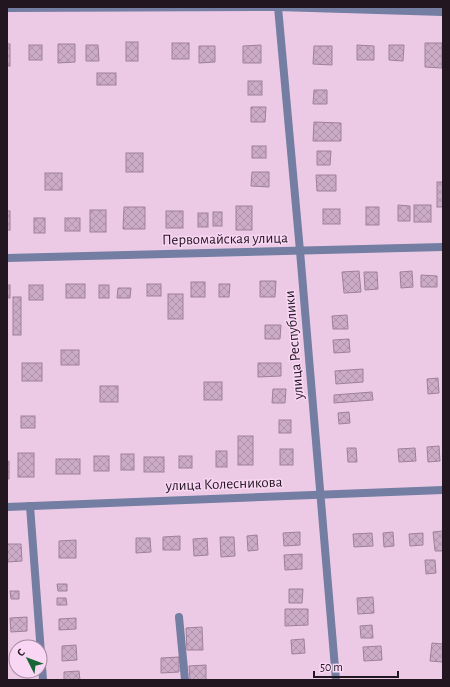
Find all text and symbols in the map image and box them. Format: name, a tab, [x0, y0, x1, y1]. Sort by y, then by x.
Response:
street label: Первомайская улица	[162, 230, 288, 248]
street label: улица Республики	[282, 290, 306, 401]
street label: улица Колесникова	[164, 474, 283, 494]
north arrow	[8, 639, 48, 679]
text: С	[15, 647, 27, 659]
scale bar	[314, 653, 398, 679]
text: 50 m	[320, 661, 343, 673]

